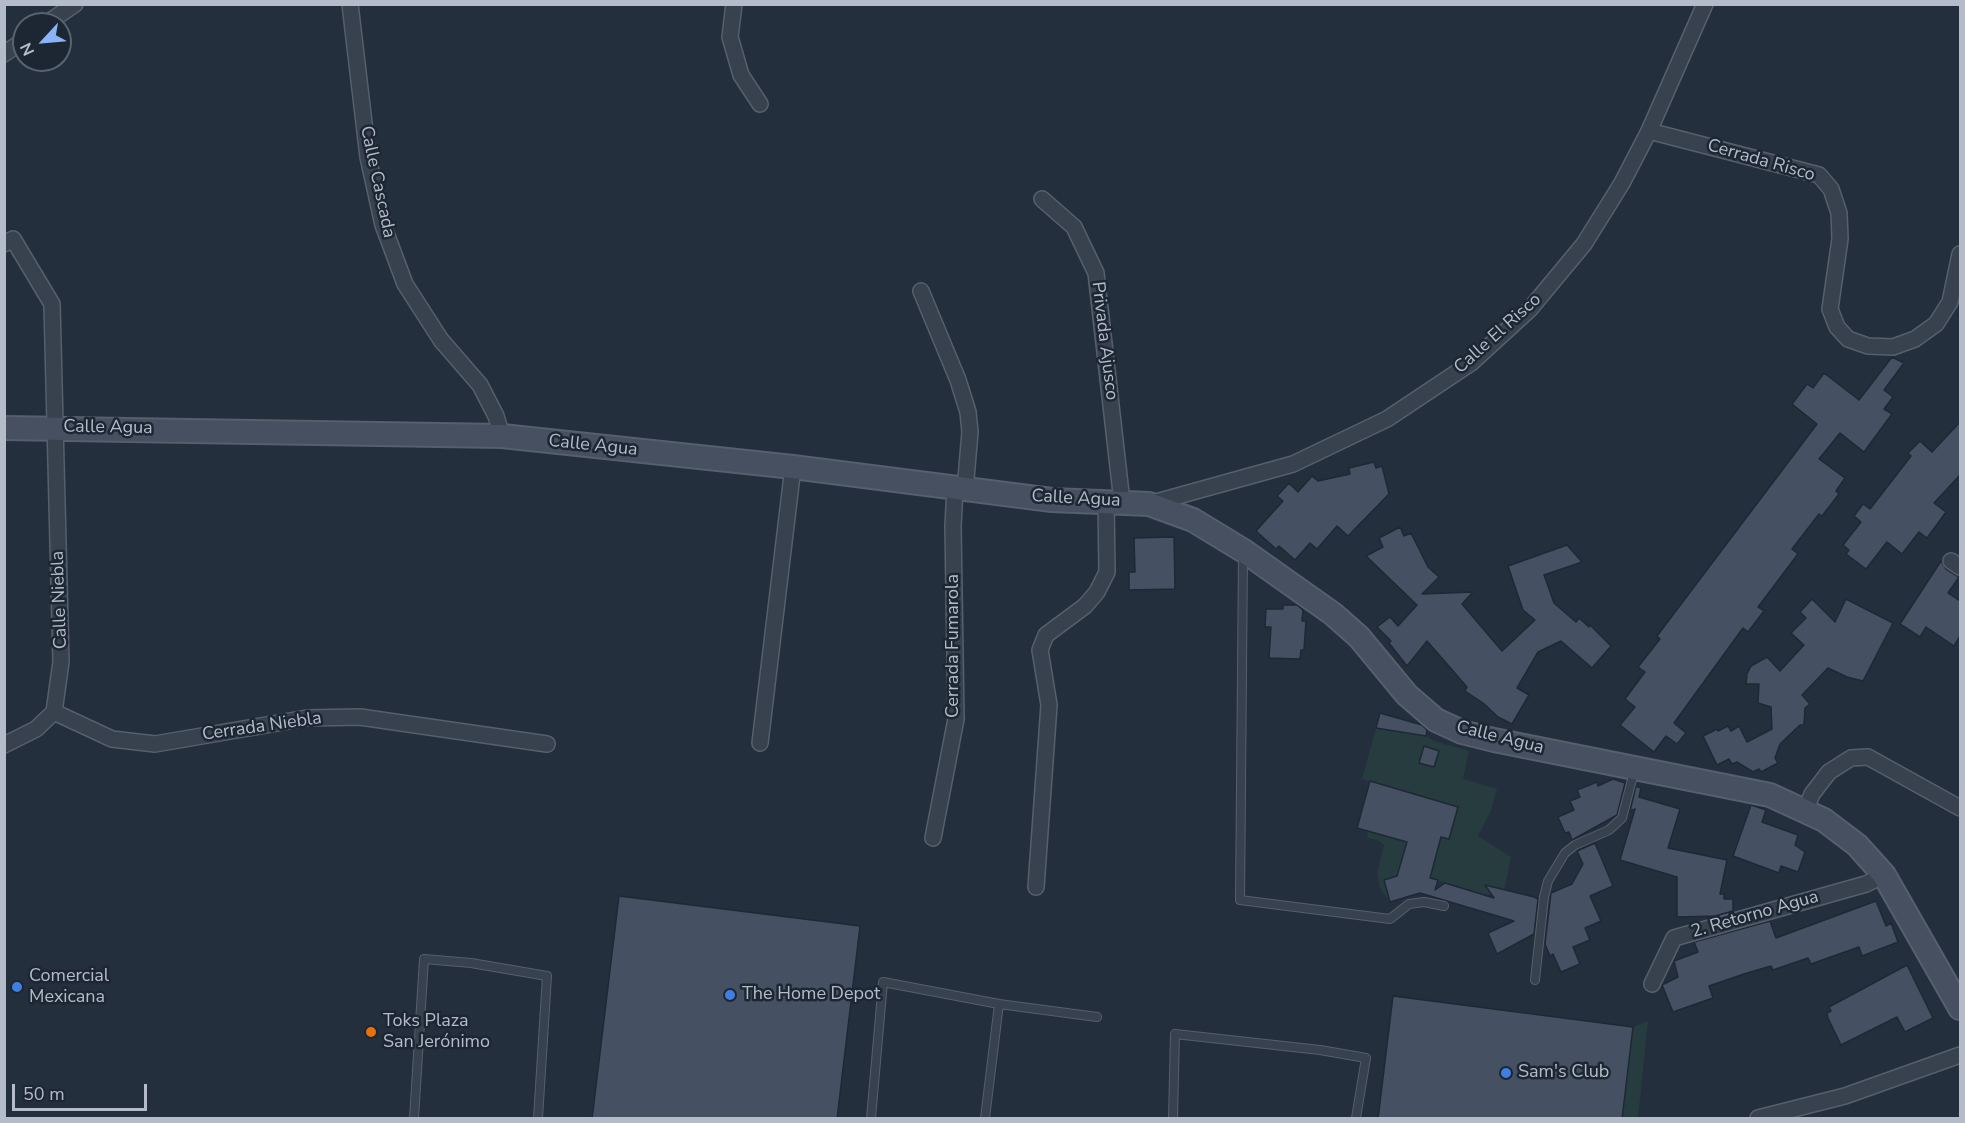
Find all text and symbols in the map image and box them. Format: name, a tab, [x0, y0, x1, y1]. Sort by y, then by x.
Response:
north arrow	[12, 12, 72, 72]
text: N	[15, 39, 40, 59]
street label: Calle Cascada	[355, 124, 399, 240]
street label: Cerrada Risco	[1705, 135, 1817, 187]
street label: Privada Ajusco	[1086, 280, 1122, 402]
street label: Calle El Risco	[1450, 289, 1546, 379]
street label: Calle Agua	[63, 416, 153, 440]
street label: Calle Agua	[547, 431, 639, 461]
street label: Calle Agua	[1031, 486, 1121, 512]
street label: Calle Niebla	[47, 550, 73, 650]
street label: Cerrada Fumarola	[943, 574, 965, 718]
street label: Cerrada Niebla	[201, 708, 323, 746]
street label: Calle Agua	[1454, 717, 1546, 759]
street label: 2. Retorno Agua	[1689, 886, 1821, 944]
place label: Comercial Mexicana	[29, 966, 109, 1008]
marker: Comercial Mexicana	[10, 980, 24, 994]
place label: The Home Depot	[742, 984, 880, 1006]
marker: The Home Depot	[723, 988, 737, 1002]
place label: Toks Plaza San Jerónimo	[383, 1011, 490, 1054]
marker: Toks Plaza San Jerónimo	[364, 1025, 378, 1039]
place label: Sam's Club	[1518, 1062, 1609, 1084]
marker: Sam's Club	[1499, 1066, 1513, 1080]
scale bar	[15, 1072, 150, 1110]
text: 50 m	[23, 1082, 65, 1106]

